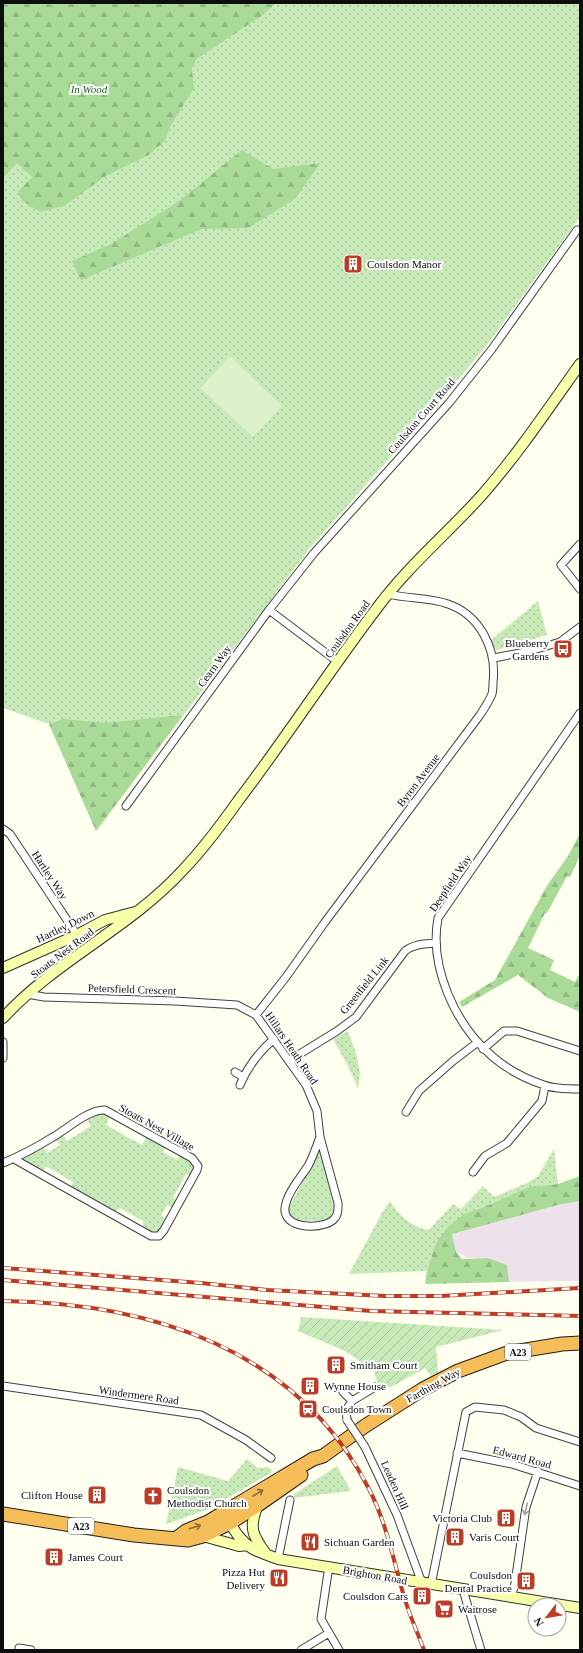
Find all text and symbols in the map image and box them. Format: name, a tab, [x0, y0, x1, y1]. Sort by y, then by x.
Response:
park label: In Wood	[70, 83, 108, 95]
building icon: Coulsdon Manor	[342, 253, 364, 275]
place label: Coulsdon Manor	[367, 258, 442, 270]
street label: Coulsdon Court Road	[385, 375, 457, 456]
street label: Coulsdon Road	[322, 598, 372, 660]
place label: Blueberry Gardens	[505, 637, 549, 662]
bus stop icon: Blueberry Gardens	[552, 638, 574, 660]
street label: Cearn Way	[195, 642, 233, 689]
street label: Byron Avenue	[394, 751, 442, 809]
street label: Hartley Way	[30, 848, 70, 902]
street label: Deepfield Way	[427, 852, 474, 914]
street label: Hartley Down	[34, 907, 96, 945]
street label: Stoats Nest Road	[28, 925, 96, 981]
street label: Greenfield Link	[337, 953, 391, 1016]
street label: Petersfield Crescent	[88, 981, 176, 997]
street label: Hillars Heath Road	[263, 1009, 321, 1087]
street label: Stoats Nest Village	[117, 1101, 197, 1153]
road number: A23	[505, 1344, 531, 1360]
building icon: Smitham Court	[325, 1354, 347, 1376]
place label: Smitham Court	[350, 1359, 418, 1371]
street label: Farthing Way	[404, 1365, 462, 1405]
building icon: Wynne House	[299, 1375, 321, 1397]
place label: Wynne House	[324, 1380, 386, 1392]
street label: Windermere Road	[98, 1383, 180, 1407]
station icon: Coulsdon Town	[297, 1398, 319, 1420]
place label: Coulsdon Town	[322, 1403, 392, 1415]
street label: Edward Road	[491, 1443, 553, 1471]
street label: Leaden Hill	[379, 1459, 411, 1511]
building icon: Clifton House	[86, 1484, 108, 1506]
place label: Coulsdon Methodist Church	[167, 1484, 247, 1509]
church icon: Coulsdon Methodist Church	[142, 1485, 164, 1507]
one-way arrow	[252, 1488, 264, 1496]
place label: Clifton House	[21, 1489, 83, 1501]
one-way arrow	[522, 1502, 530, 1515]
building icon: Victoria Club	[495, 1507, 517, 1529]
place label: Victoria Club	[432, 1512, 492, 1524]
road number: A23	[68, 1518, 94, 1534]
one-way arrow	[188, 1523, 200, 1531]
building icon: Varis Court	[444, 1526, 466, 1548]
restaurant icon: Sichuan Garden	[299, 1531, 321, 1553]
place label: Varis Court	[469, 1531, 519, 1543]
place label: Sichuan Garden	[324, 1536, 395, 1548]
building icon: James Court	[43, 1546, 65, 1568]
place label: James Court	[68, 1551, 123, 1563]
street label: Brighton Road	[342, 1563, 409, 1587]
place label: Pizza Hut Delivery	[222, 1566, 265, 1591]
restaurant icon: Pizza Hut Delivery	[268, 1567, 290, 1589]
place label: Coulsdon Dental Practice	[445, 1569, 512, 1594]
building icon: Coulsdon Dental Practice	[515, 1570, 537, 1592]
building icon: Coulsdon Cars	[411, 1585, 433, 1607]
place label: Coulsdon Cars	[343, 1590, 408, 1602]
north arrow	[527, 1597, 567, 1637]
supermarket icon: Waitrose	[433, 1598, 455, 1620]
place label: Waitrose	[458, 1603, 497, 1615]
text: N	[531, 1616, 546, 1629]

